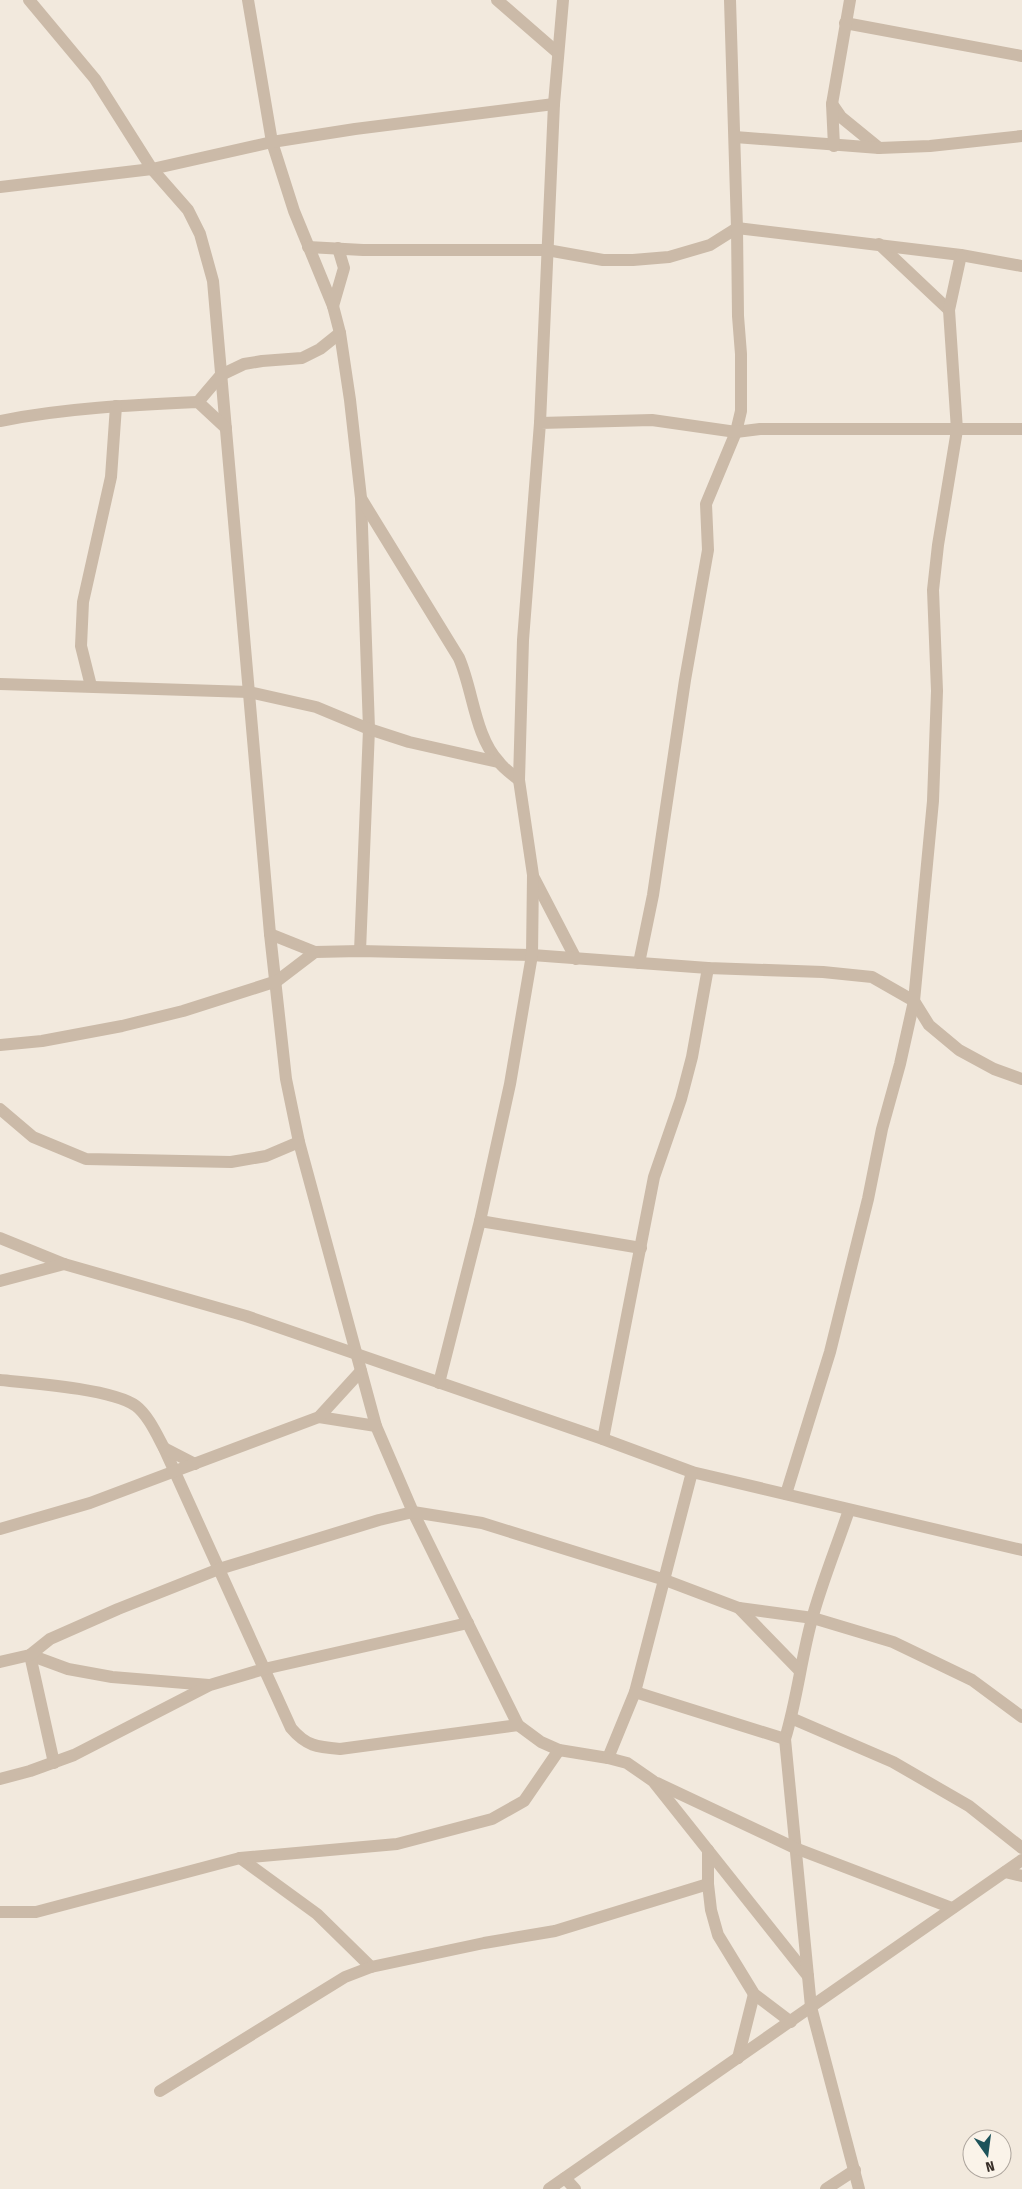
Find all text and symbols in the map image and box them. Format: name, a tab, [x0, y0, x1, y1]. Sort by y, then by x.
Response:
north arrow	[962, 2129, 1012, 2179]
text: N	[984, 2157, 996, 2175]

